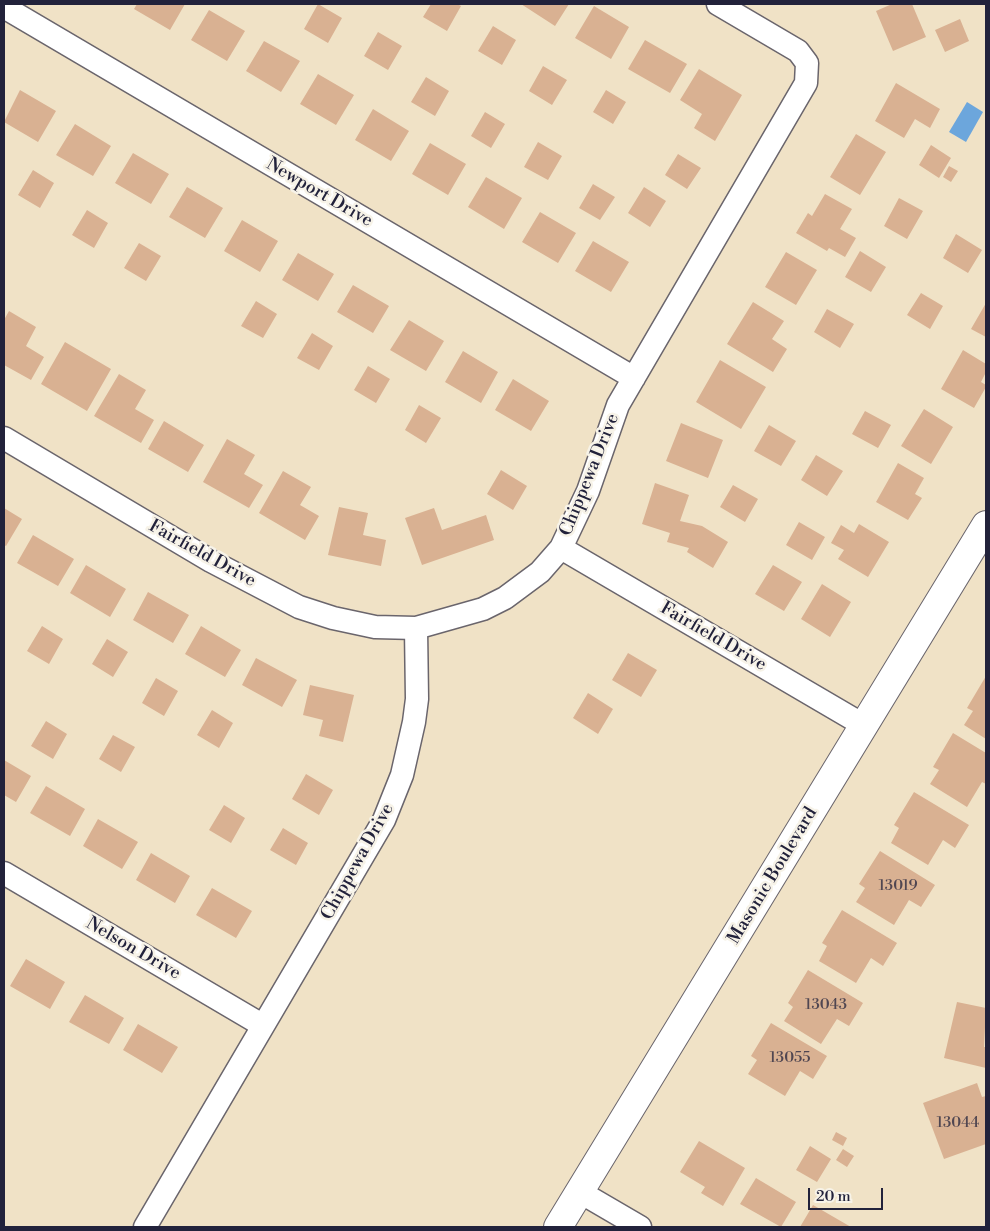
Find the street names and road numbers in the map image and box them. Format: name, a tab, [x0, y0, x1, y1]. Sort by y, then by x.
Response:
street label: Newport Drive	[262, 154, 376, 232]
street label: Chippewa Drive	[556, 411, 624, 539]
street label: Fairfield Drive	[145, 516, 259, 592]
street label: Fairfield Drive	[656, 598, 770, 676]
street label: Chippewa Drive	[317, 800, 399, 924]
street label: Masonic Boulevard	[724, 804, 822, 948]
street label: Nelson Drive	[82, 913, 184, 985]

